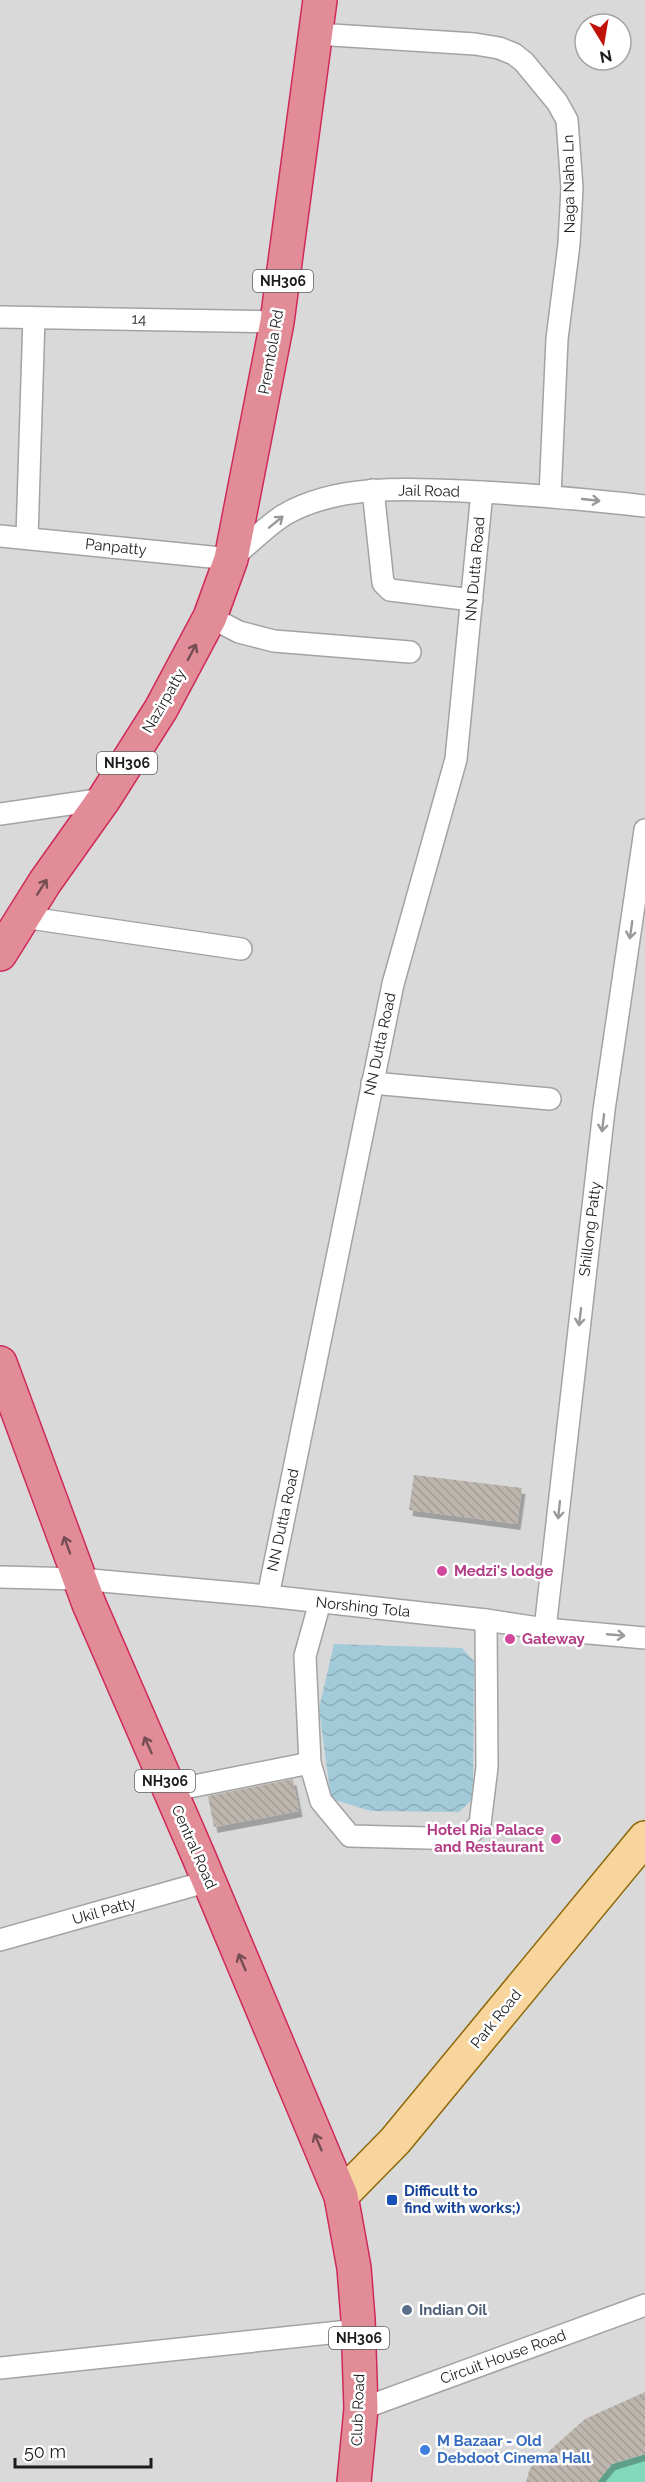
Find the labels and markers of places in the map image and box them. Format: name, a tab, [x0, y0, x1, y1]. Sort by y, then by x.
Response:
place label: Medzi's lodge	[454, 1562, 553, 1580]
marker: Medzi's lodge	[435, 1564, 449, 1578]
place label: Gateway	[522, 1630, 586, 1648]
marker: Gateway	[503, 1632, 517, 1646]
place label: Hotel Ria Palace and Restaurant	[427, 1821, 544, 1856]
marker: Hotel Ria Palace and Restaurant	[549, 1832, 563, 1846]
place label: Difficult to find with works;)	[404, 2182, 521, 2217]
marker: Difficult to find with works;)	[385, 2193, 399, 2207]
place label: Indian Oil	[419, 2301, 487, 2319]
marker: Indian Oil	[400, 2303, 414, 2317]
place label: M Bazaar - Old Debdoot Cinema Hall	[437, 2432, 591, 2467]
marker: M Bazaar - Old Debdoot Cinema Hall	[418, 2443, 432, 2457]

